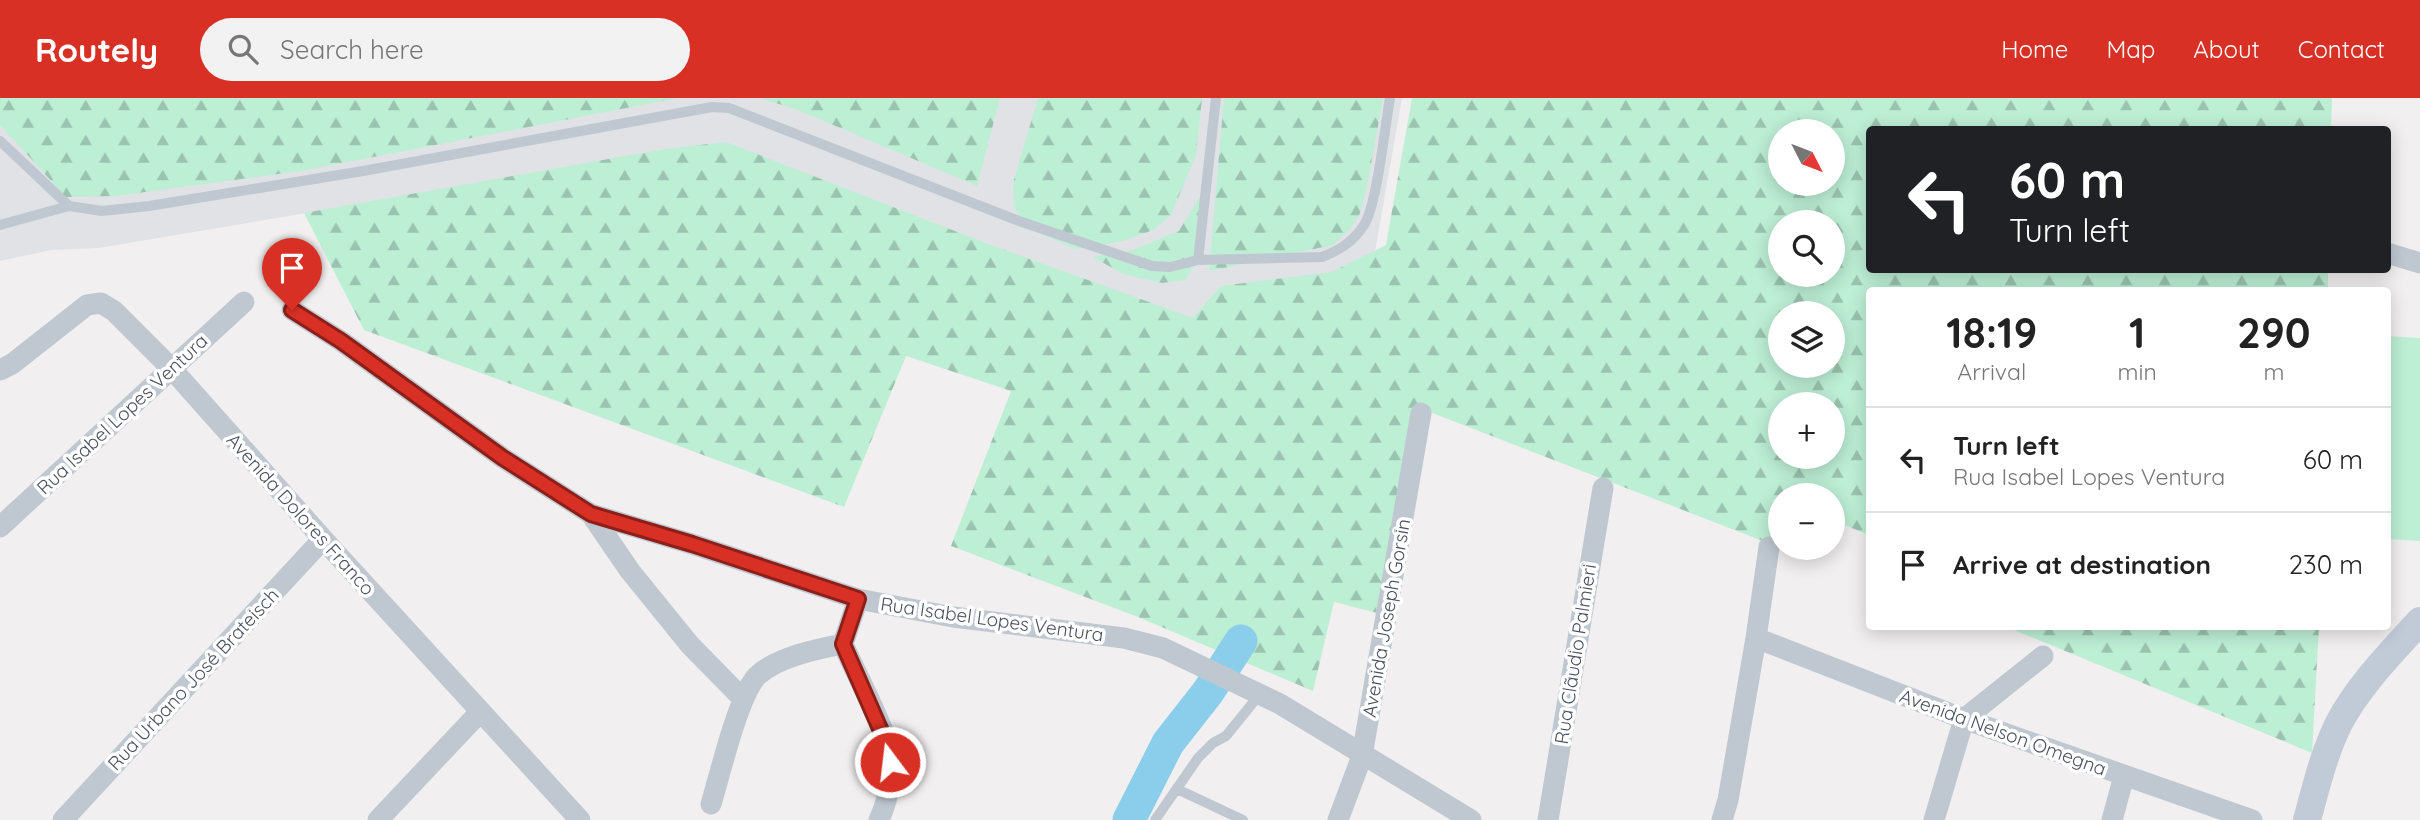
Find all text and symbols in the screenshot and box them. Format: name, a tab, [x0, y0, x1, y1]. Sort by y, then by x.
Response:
search box	[200, 18, 690, 81]
text: Routely	[35, 29, 158, 70]
icon: search	[224, 30, 262, 68]
text: Search here	[280, 33, 424, 66]
text: Home	[2001, 34, 2068, 64]
text: Map	[2106, 34, 2155, 64]
text: About	[2193, 34, 2260, 64]
text: Contact	[2298, 34, 2385, 64]
north arrow	[1768, 119, 1844, 196]
map controls	[1768, 119, 1845, 560]
text: 60 m	[2009, 149, 2125, 210]
icon: left	[1894, 154, 1985, 245]
button: search	[1768, 210, 1845, 287]
text: Turn left	[2009, 210, 2130, 250]
pin	[262, 238, 322, 310]
icon: arrive	[273, 249, 311, 287]
button: layers	[1768, 301, 1845, 378]
text: 18:19	[1946, 306, 2037, 359]
text: 1	[2129, 306, 2145, 359]
text: 290	[2237, 306, 2311, 359]
street label: Rua Isabel Lopes Ventura	[32, 329, 212, 499]
text: Arrival	[1957, 357, 2026, 386]
text: min	[2118, 357, 2157, 386]
text: m	[2263, 357, 2284, 386]
button: +	[1768, 392, 1845, 469]
street label: Avenida Dolores Franco	[222, 428, 380, 600]
text: Turn left	[1953, 429, 2060, 462]
icon: left	[1894, 441, 1932, 479]
text: 60 m	[2303, 443, 2363, 476]
text: Rua Isabel Lopes Ventura	[1953, 462, 2225, 491]
button: −	[1768, 483, 1845, 560]
street label: Avenida Joseph Gorsin	[1357, 517, 1415, 719]
icon: arrive	[1894, 546, 1932, 584]
text: Arrive at destination	[1953, 548, 2211, 581]
text: 230 m	[2289, 548, 2363, 581]
street label: Rua Clãudio Palmieri	[1549, 562, 1601, 746]
street label: Rua Urbano José Brateisch	[102, 583, 284, 775]
street label: Rua Isabel Lopes Ventura	[879, 591, 1105, 647]
street label: Avenida Nelson Omegna	[1896, 683, 2110, 781]
position arrow	[853, 725, 927, 799]

